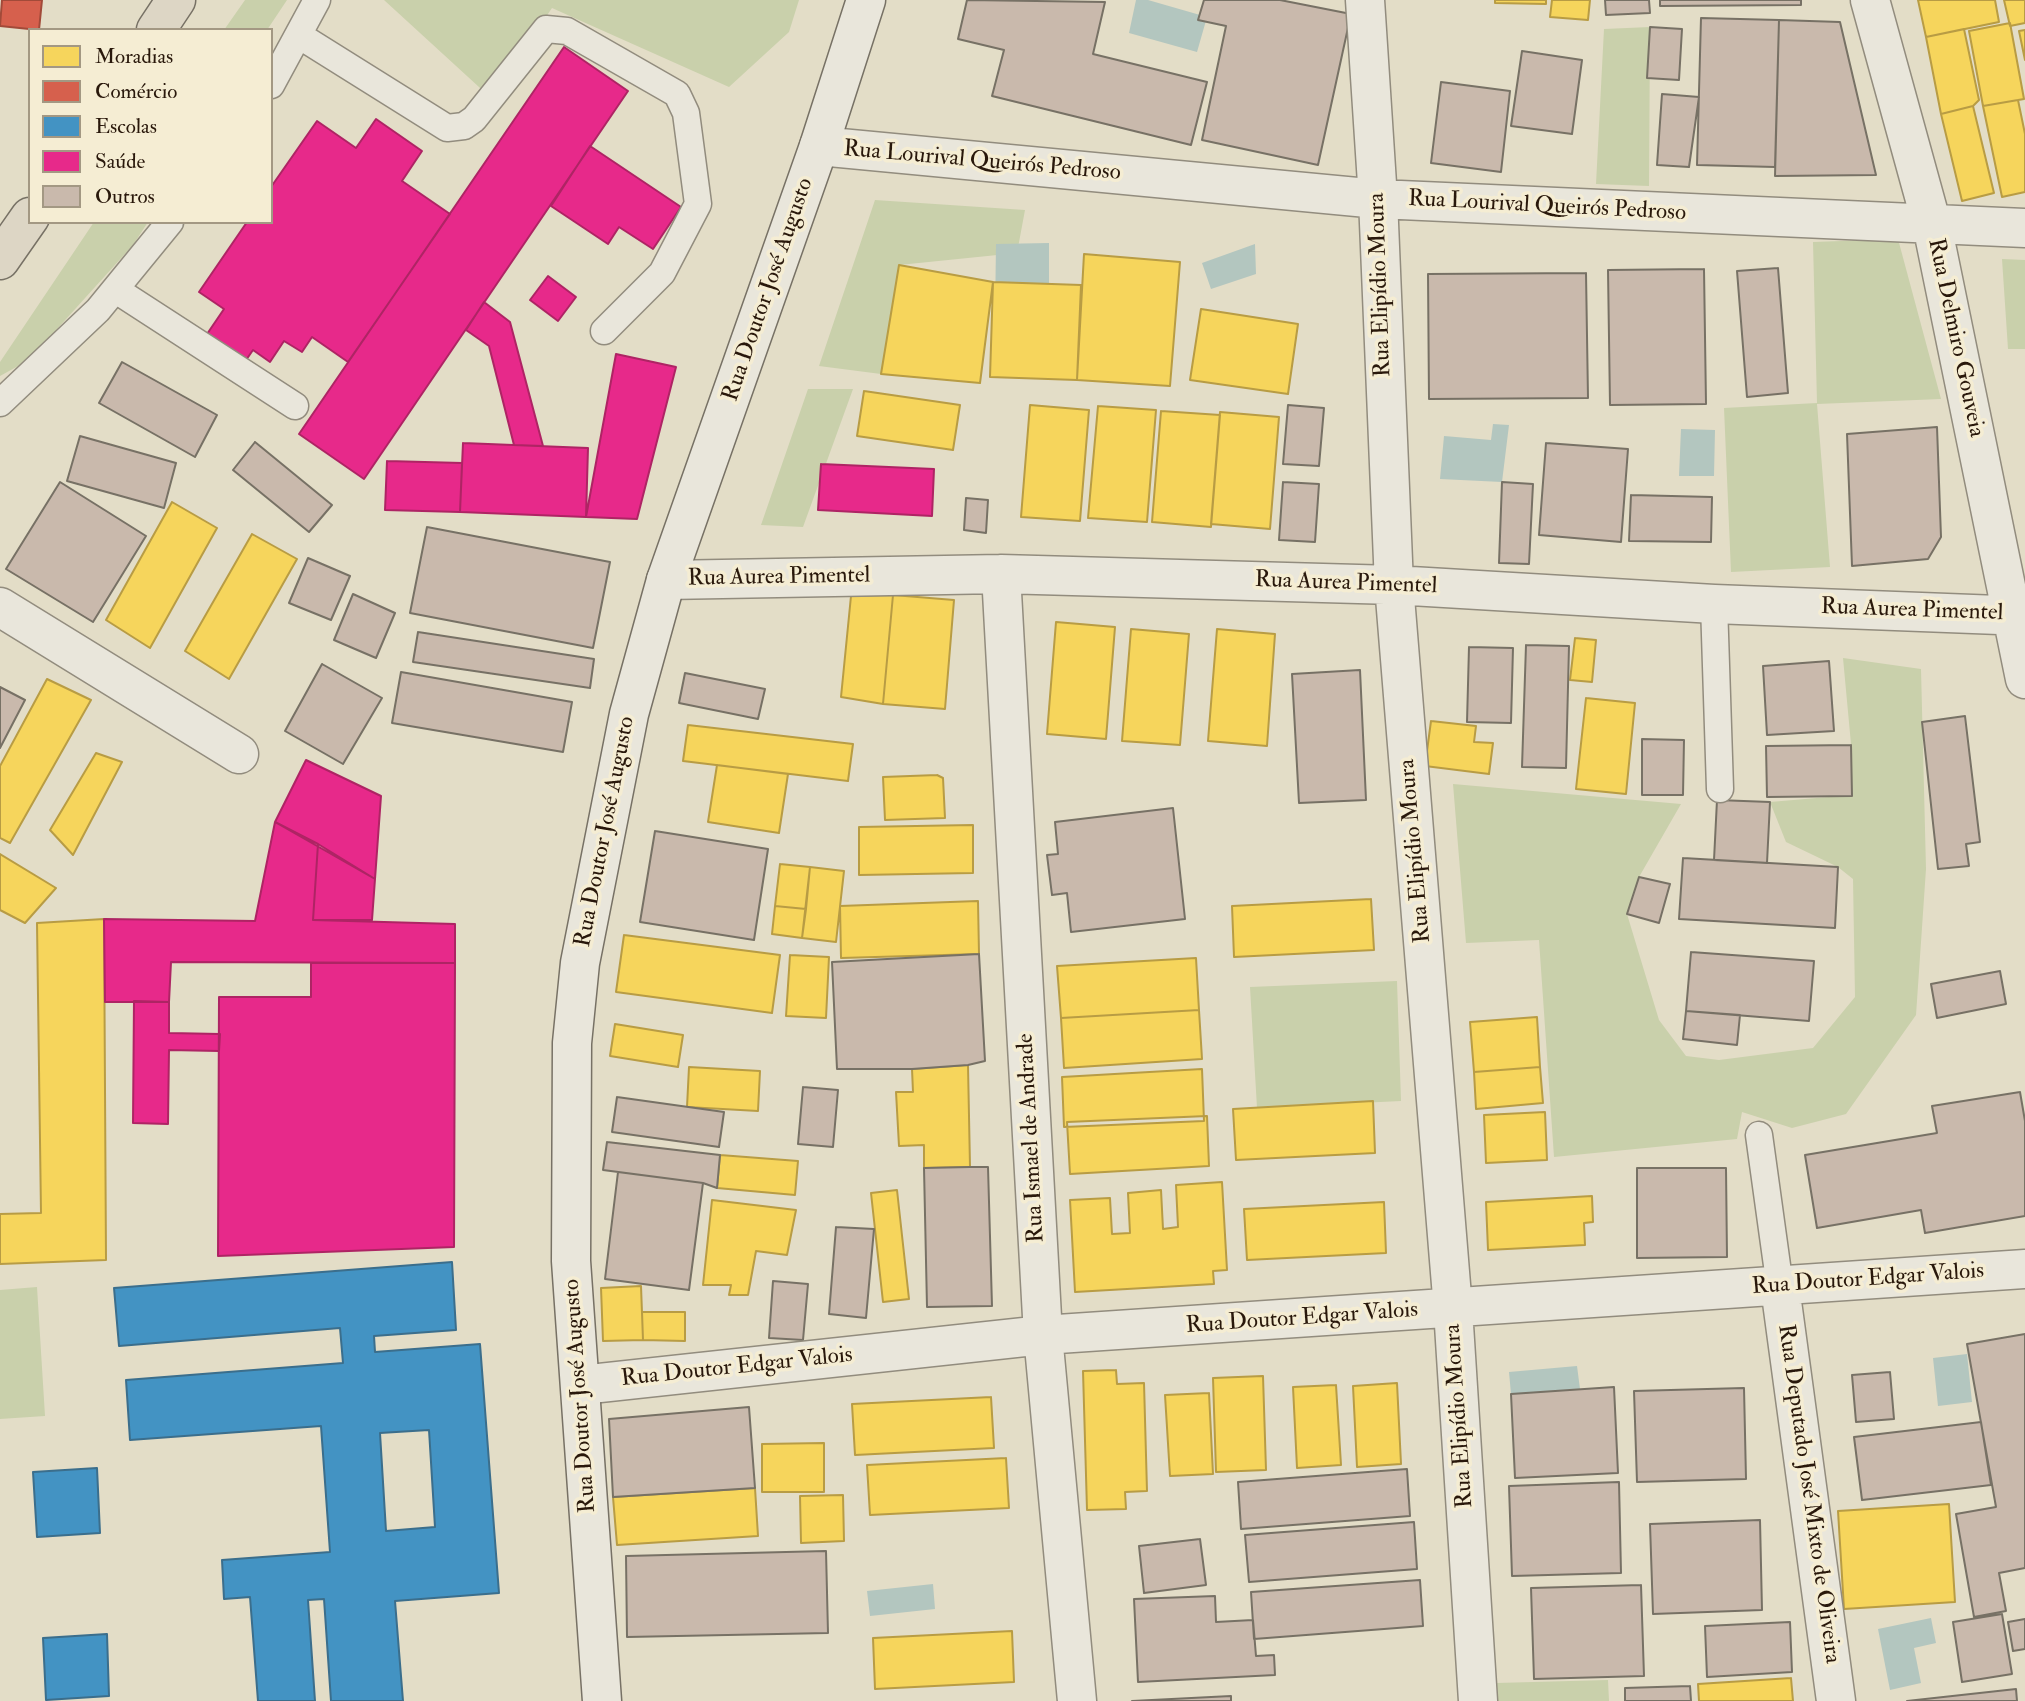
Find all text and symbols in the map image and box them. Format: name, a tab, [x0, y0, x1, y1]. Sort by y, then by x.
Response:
legend	[28, 28, 273, 224]
text: Moradias	[95, 43, 173, 70]
text: Comércio	[95, 78, 177, 105]
text: Escolas	[95, 113, 157, 140]
street label: Rua Lourival Queirós Pedroso	[842, 136, 1122, 188]
text: Saúde	[95, 148, 145, 175]
street label: Rua Doutor José Augusto	[718, 175, 820, 405]
text: Outros	[95, 183, 155, 210]
street label: Rua Lourival Queirós Pedroso	[1407, 186, 1687, 228]
street label: Rua Elipídio Moura	[1364, 192, 1398, 378]
street label: Rua Delmiro Gouveia	[1920, 236, 1990, 440]
street label: Rua Aurea Pimentel	[687, 563, 871, 593]
street label: Rua Aurea Pimentel	[1254, 567, 1438, 601]
street label: Rua Aurea Pimentel	[1820, 594, 2004, 628]
street label: Rua Doutor José Augusto	[570, 714, 642, 950]
street label: Rua Elipídio Moura	[1394, 758, 1438, 944]
street label: Rua Ismael de Andrade	[1013, 1033, 1051, 1243]
street label: Rua Doutor Edgar Valois	[1751, 1258, 1985, 1302]
street label: Rua Doutor José Augusto	[559, 1278, 603, 1514]
street label: Rua Doutor Edgar Valois	[1185, 1297, 1419, 1341]
street label: Rua Elipídio Moura	[1440, 1323, 1480, 1509]
street label: Rua Deputado José Mixto de Oliveira	[1771, 1323, 1845, 1665]
street label: Rua Doutor Edgar Valois	[620, 1342, 854, 1394]

